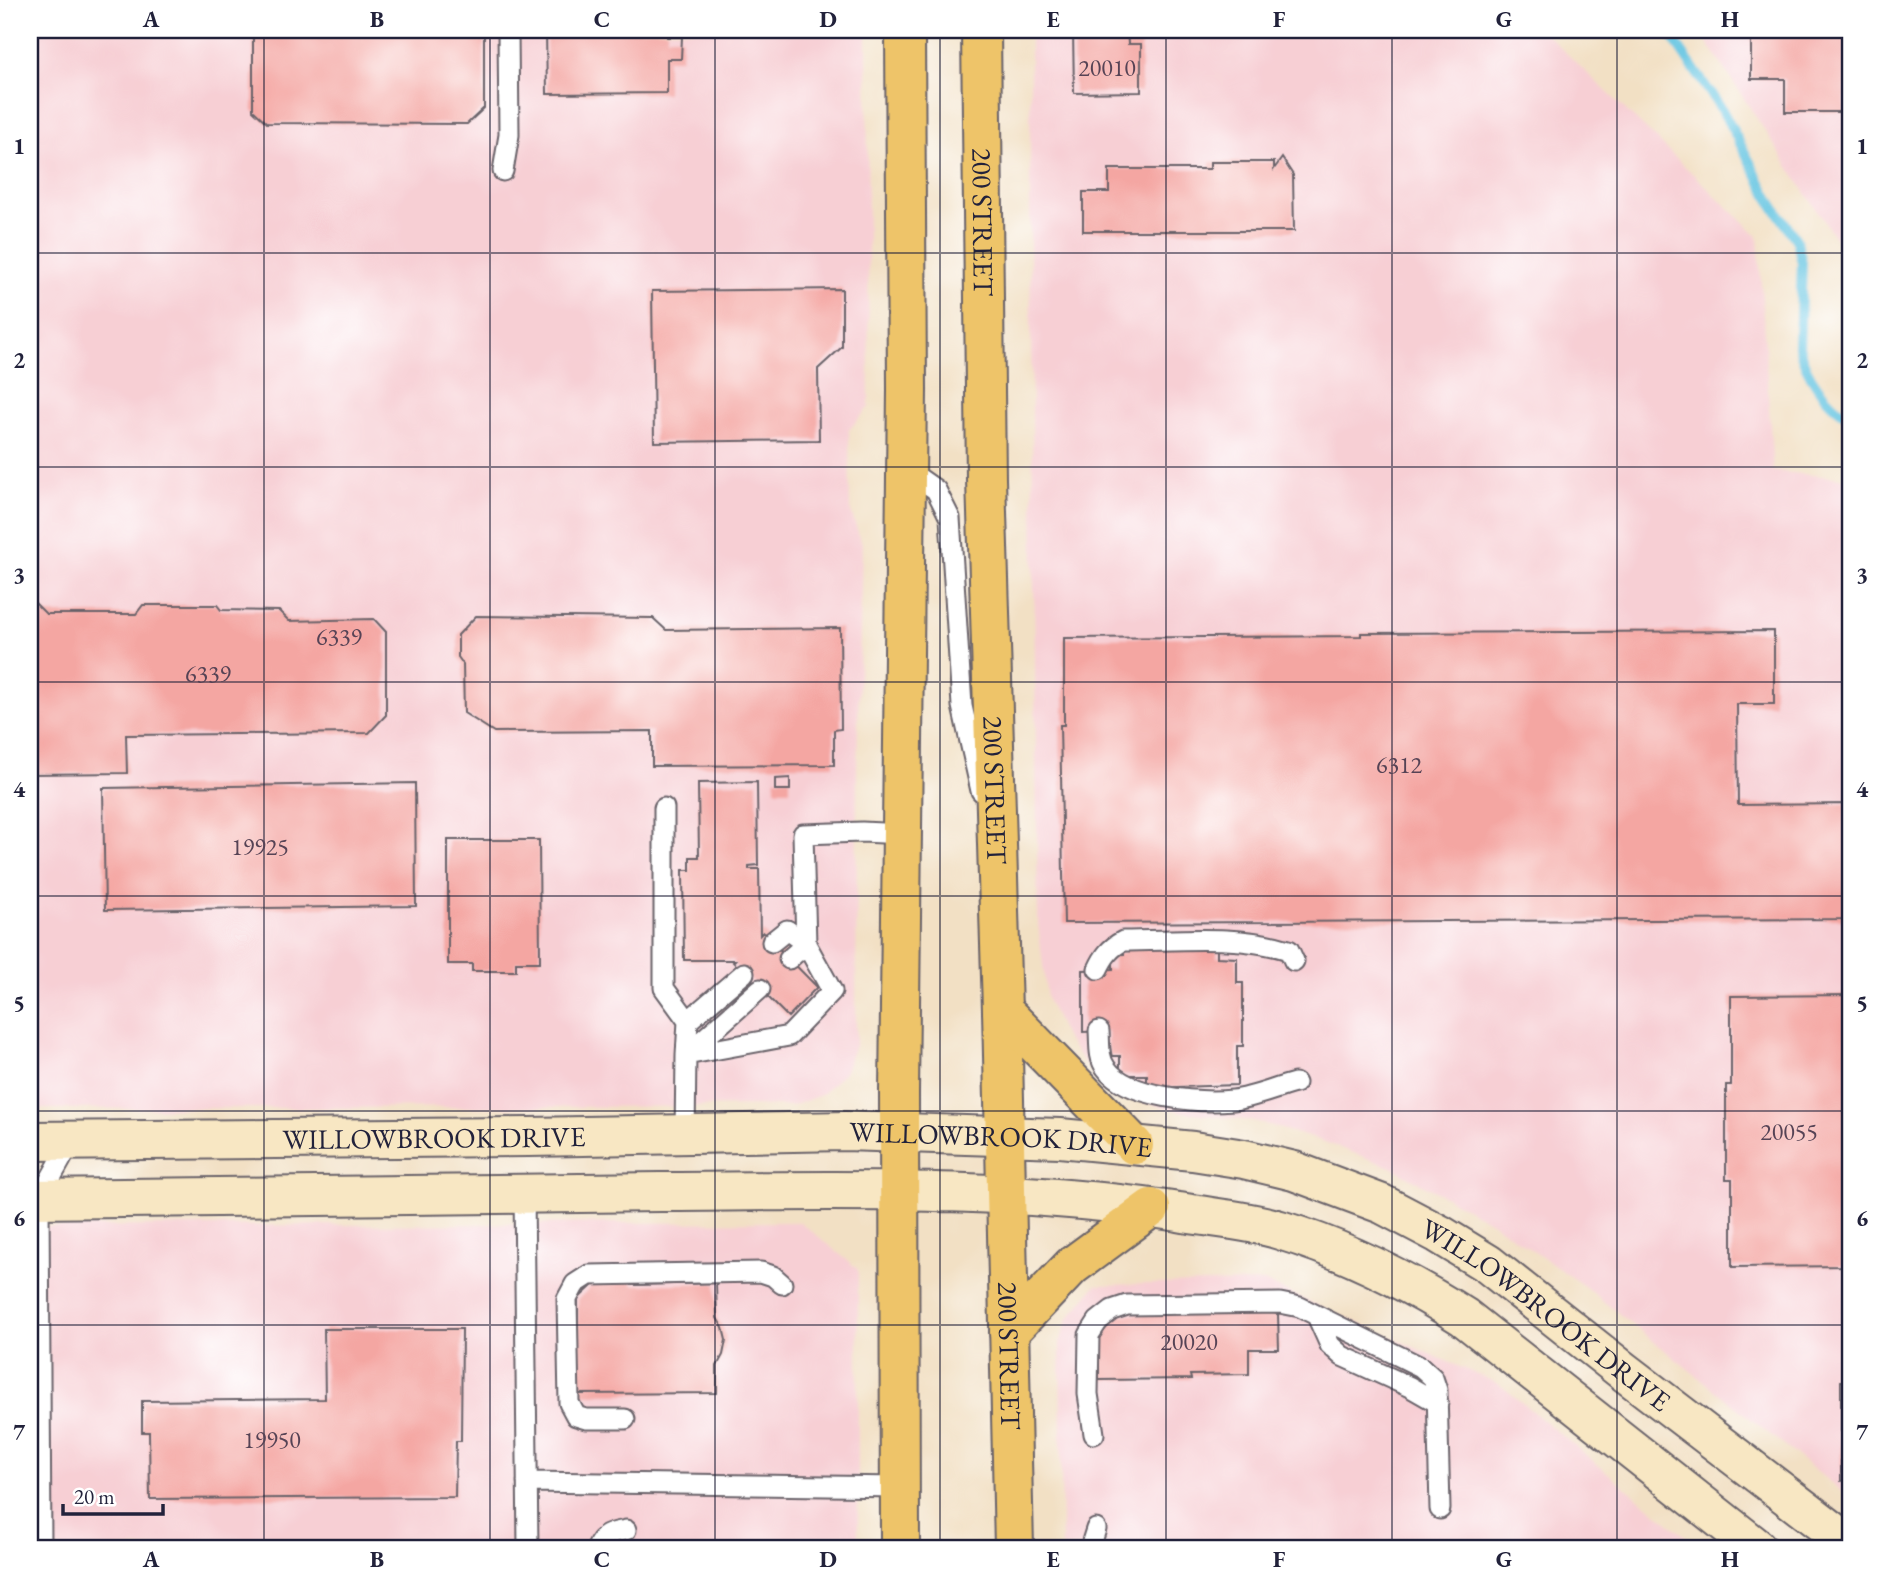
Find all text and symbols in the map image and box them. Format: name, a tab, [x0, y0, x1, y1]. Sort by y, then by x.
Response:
text: A	[142, 4, 160, 34]
text: B	[370, 4, 384, 34]
text: C	[594, 4, 610, 34]
text: D	[819, 4, 837, 34]
text: E	[1046, 4, 1060, 34]
text: F	[1273, 4, 1286, 34]
text: G	[1496, 4, 1512, 34]
text: H	[1721, 4, 1739, 34]
house number: 20010	[1078, 52, 1136, 83]
text: 1	[13, 131, 25, 161]
text: 1	[1856, 131, 1868, 161]
street label: 200 STREET	[964, 148, 1002, 296]
text: 2	[13, 345, 25, 375]
text: 2	[1856, 345, 1868, 375]
text: 3	[13, 560, 25, 590]
text: 3	[1856, 560, 1868, 590]
house number: 6339	[316, 621, 363, 652]
house number: 6339	[185, 658, 232, 689]
street label: 200 STREET	[975, 715, 1016, 865]
house number: 6312	[1376, 749, 1423, 780]
text: 4	[13, 774, 26, 804]
text: 4	[1856, 774, 1869, 804]
house number: 19925	[231, 831, 289, 862]
text: 5	[13, 988, 25, 1018]
text: 5	[1856, 988, 1868, 1018]
street label: WILLOWBROOK DRIVE	[849, 1113, 1154, 1165]
house number: 20055	[1760, 1116, 1818, 1147]
street label: WILLOWBROOK DRIVE	[282, 1118, 586, 1157]
text: 6	[13, 1203, 25, 1233]
text: 6	[1856, 1203, 1868, 1233]
street label: WILLOWBROOK DRIVE	[1415, 1210, 1678, 1419]
street label: 200 STREET	[990, 1281, 1029, 1430]
house number: 20020	[1160, 1326, 1218, 1357]
text: 7	[13, 1417, 26, 1447]
text: 7	[1856, 1417, 1869, 1447]
house number: 19950	[243, 1424, 301, 1455]
scale bar	[63, 1473, 163, 1517]
text: 20 m	[74, 1483, 115, 1510]
text: A	[142, 1544, 160, 1574]
text: B	[370, 1544, 384, 1574]
text: C	[594, 1544, 610, 1574]
text: D	[819, 1544, 837, 1574]
text: E	[1046, 1544, 1060, 1574]
text: F	[1273, 1544, 1286, 1574]
text: G	[1496, 1544, 1512, 1574]
text: H	[1721, 1544, 1739, 1574]

